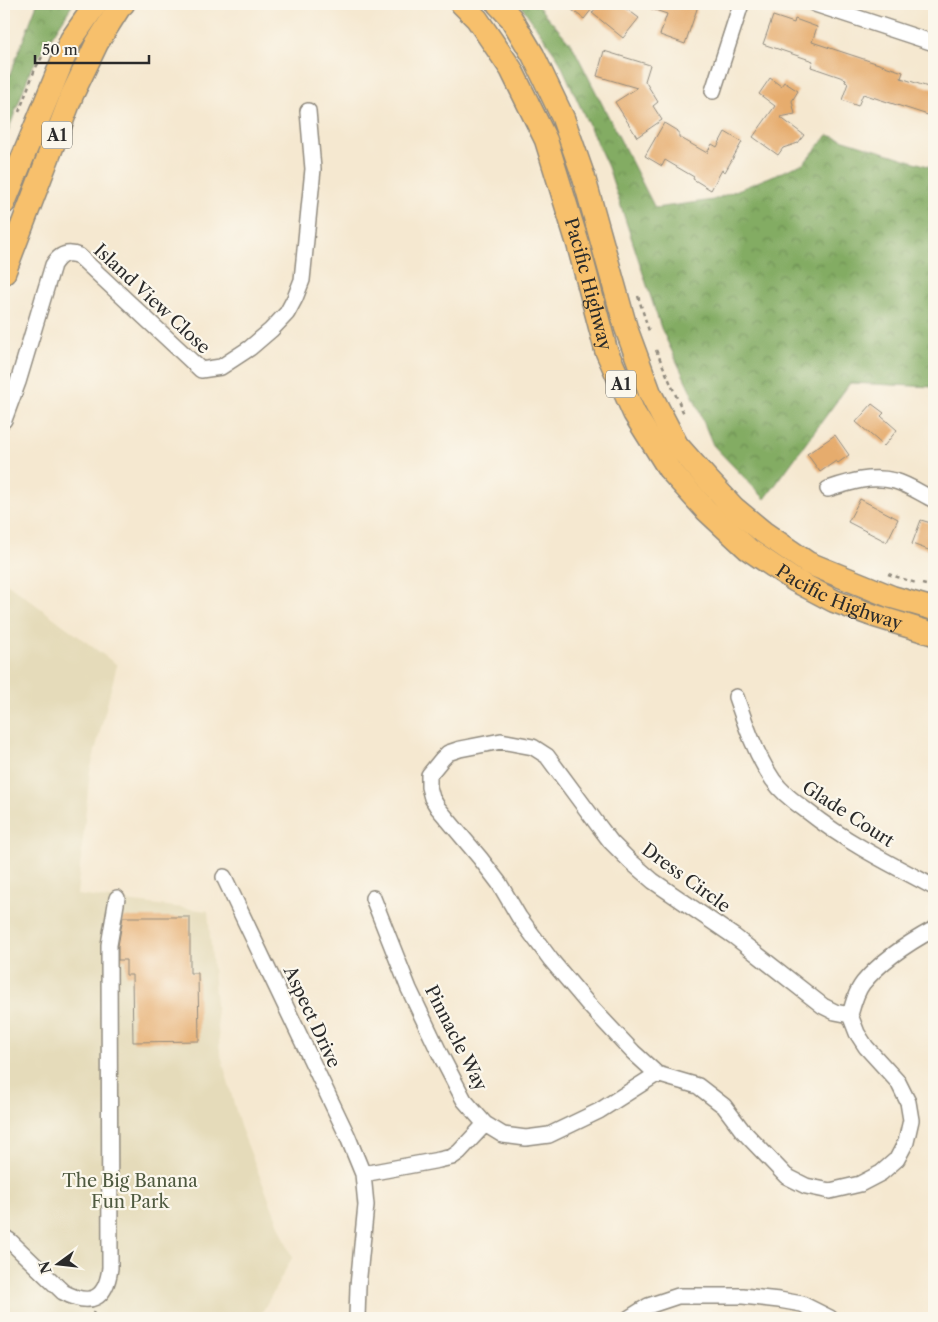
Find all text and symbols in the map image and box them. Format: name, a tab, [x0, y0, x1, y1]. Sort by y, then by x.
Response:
scale bar	[35, 32, 149, 64]
text: 50 m	[42, 40, 78, 59]
road number: A1	[42, 122, 72, 148]
street label: Pacific Highway	[560, 215, 617, 354]
street label: Island View Close	[89, 239, 215, 359]
road number: A1	[606, 370, 636, 398]
street label: Pacific Highway	[772, 560, 906, 635]
street label: Glade Court	[798, 776, 899, 852]
street label: Dress Circle	[637, 839, 735, 917]
street label: Aspect Drive	[278, 962, 345, 1071]
street label: Pinnacle Way	[420, 982, 492, 1095]
park label: The Big Banana Fun Park	[62, 1170, 198, 1213]
north arrow	[32, 1240, 82, 1290]
text: N	[35, 1259, 56, 1276]

